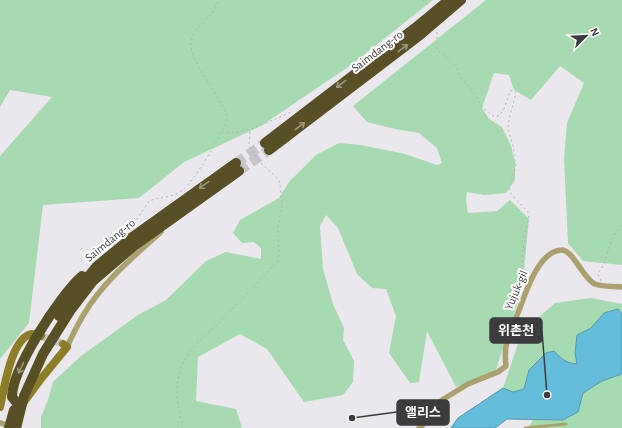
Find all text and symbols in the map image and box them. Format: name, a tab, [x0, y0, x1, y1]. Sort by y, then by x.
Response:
north arrow	[566, 16, 606, 56]
text: N	[588, 26, 601, 38]
street label: Saimdang-ro	[349, 28, 405, 74]
one-way arrow	[398, 43, 409, 52]
one-way arrow	[336, 80, 347, 89]
one-way arrow	[295, 122, 306, 131]
one-way arrow	[199, 181, 210, 190]
street label: Saimdang-ro	[83, 216, 137, 264]
street label: Yujuk-gil	[502, 269, 531, 312]
callout: 위촌천	[490, 318, 542, 343]
text: 위촌천	[498, 323, 534, 338]
one-way arrow	[17, 362, 24, 374]
callout: 앨리스	[397, 400, 449, 425]
text: 앨리스	[405, 406, 441, 420]

